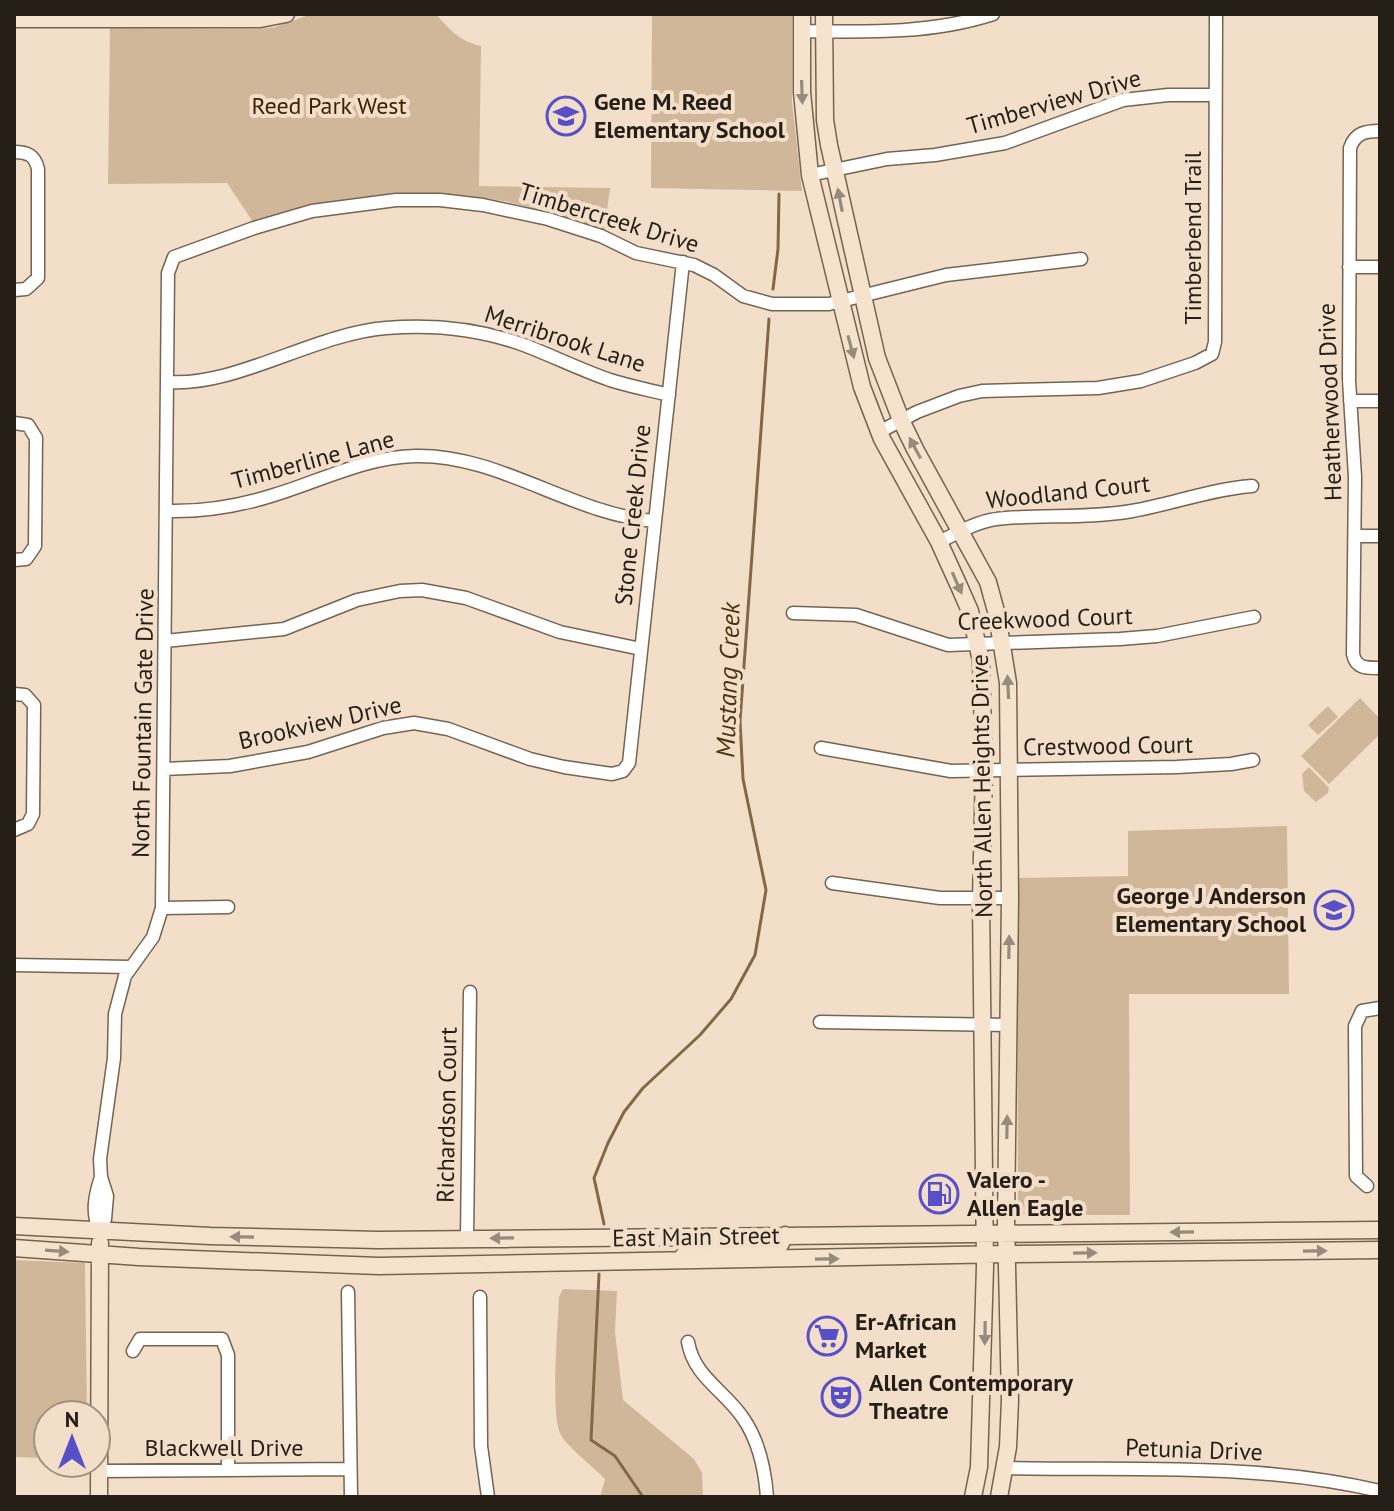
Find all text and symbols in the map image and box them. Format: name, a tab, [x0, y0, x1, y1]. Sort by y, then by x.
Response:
street label: Timberview Drive	[963, 62, 1145, 141]
one-way arrow	[795, 80, 808, 105]
place label: Gene M. Reed Elementary School	[594, 86, 786, 145]
park label: Reed Park West	[251, 90, 407, 121]
school or university icon: Gene M. Reed Elementary School	[545, 95, 587, 137]
street label: Timberbend Trail	[1177, 151, 1208, 325]
street label: Timbercreek Drive	[515, 175, 703, 260]
one-way arrow	[834, 187, 846, 212]
street label: Merribrook Lane	[481, 298, 649, 379]
street label: Heatherwood Drive	[1311, 303, 1348, 502]
one-way arrow	[845, 334, 857, 359]
street label: Timberline Lane	[228, 423, 397, 496]
street label: Stone Creek Drive	[608, 423, 657, 607]
one-way arrow	[908, 436, 921, 459]
street label: Woodland Court	[985, 467, 1151, 516]
one-way arrow	[951, 571, 964, 595]
street label: North Fountain Gate Drive	[125, 588, 160, 858]
water label: Mustang Creek	[708, 600, 747, 758]
street label: Creekwood Court	[957, 600, 1133, 637]
street label: North Allen Heights Drive	[964, 654, 999, 918]
one-way arrow	[1001, 674, 1014, 699]
street label: Brookview Drive	[235, 689, 404, 756]
street label: Crestwood Court	[1023, 729, 1193, 762]
place label: George J Anderson Elementary School	[1115, 880, 1307, 939]
school or university icon: George J Anderson Elementary School	[1313, 889, 1355, 931]
one-way arrow	[1003, 934, 1015, 959]
street label: Richardson Court	[429, 1027, 464, 1203]
one-way arrow	[1001, 1114, 1013, 1139]
place label: Valero - Allen Eagle	[966, 1164, 1084, 1223]
fuel station icon: Valero - Allen Eagle	[918, 1173, 960, 1215]
street label: East Main Street	[612, 1220, 780, 1253]
one-way arrow	[1169, 1226, 1194, 1238]
one-way arrow	[229, 1230, 254, 1243]
one-way arrow	[489, 1232, 514, 1244]
one-way arrow	[45, 1245, 70, 1258]
one-way arrow	[1303, 1245, 1328, 1257]
one-way arrow	[1073, 1247, 1098, 1259]
one-way arrow	[815, 1253, 840, 1265]
place label: Er-African Market	[855, 1306, 957, 1365]
supermarket icon: Er-African Market	[806, 1315, 848, 1357]
one-way arrow	[978, 1321, 991, 1346]
place label: Allen Contemporary Theatre	[869, 1367, 1074, 1426]
theatre icon: Allen Contemporary Theatre	[820, 1376, 862, 1418]
north arrow	[32, 1399, 112, 1479]
text: N	[65, 1405, 79, 1433]
street label: Blackwell Drive	[144, 1432, 304, 1463]
street label: Petunia Drive	[1125, 1432, 1263, 1467]

